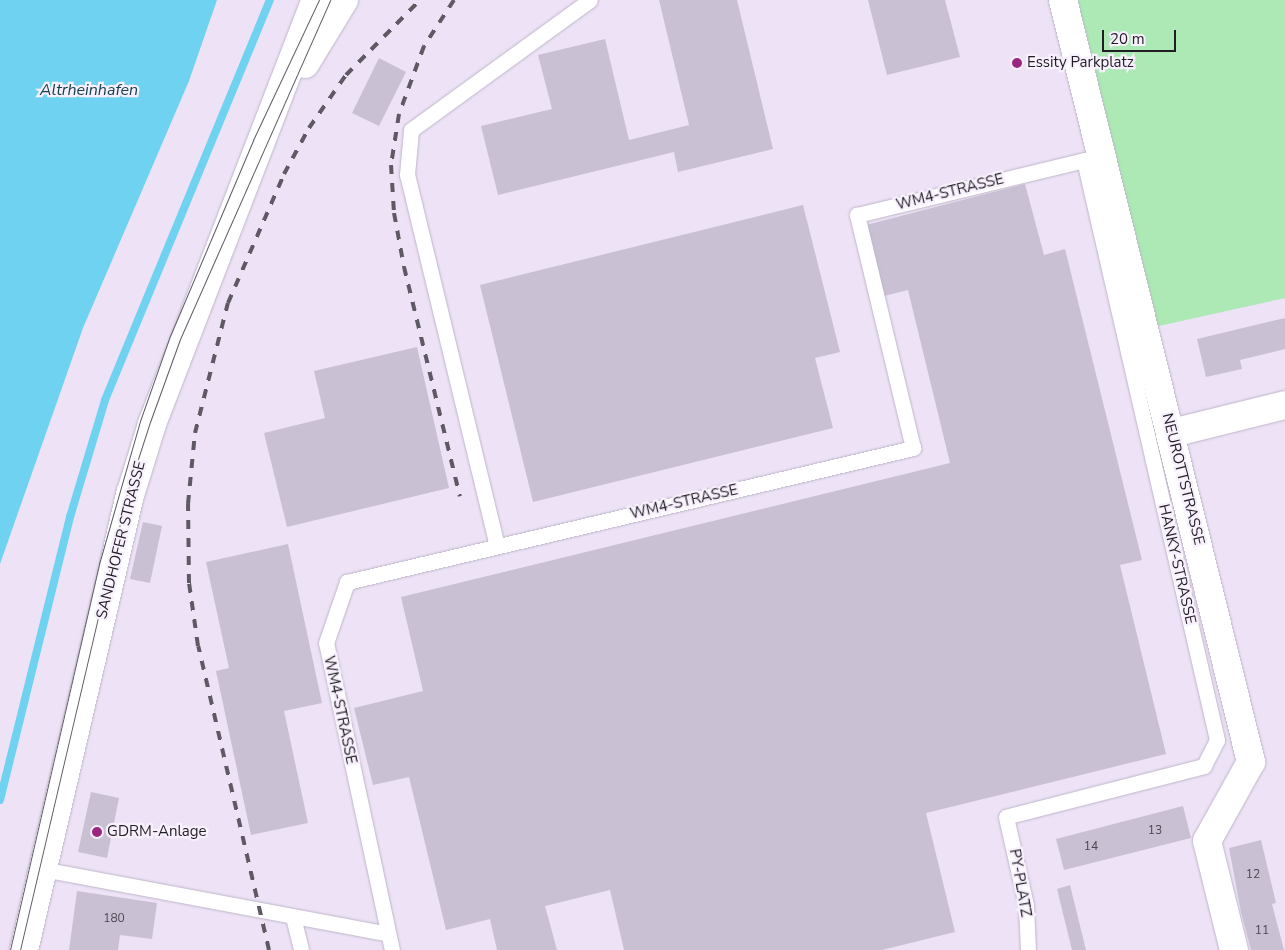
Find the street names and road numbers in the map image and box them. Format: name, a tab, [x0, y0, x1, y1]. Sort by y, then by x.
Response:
street label: WM4-STRASSE	[894, 170, 1006, 214]
street label: NEUROTTSTRASSE	[1158, 411, 1208, 547]
street label: SANDHOFER STRASSE	[93, 459, 149, 621]
street label: WM4-STRASSE	[628, 481, 740, 523]
street label: HANKY-STRASSE	[1154, 502, 1200, 626]
street label: WM4-STRASSE	[320, 654, 360, 766]
street label: PY-PLATZ	[1005, 847, 1035, 919]

